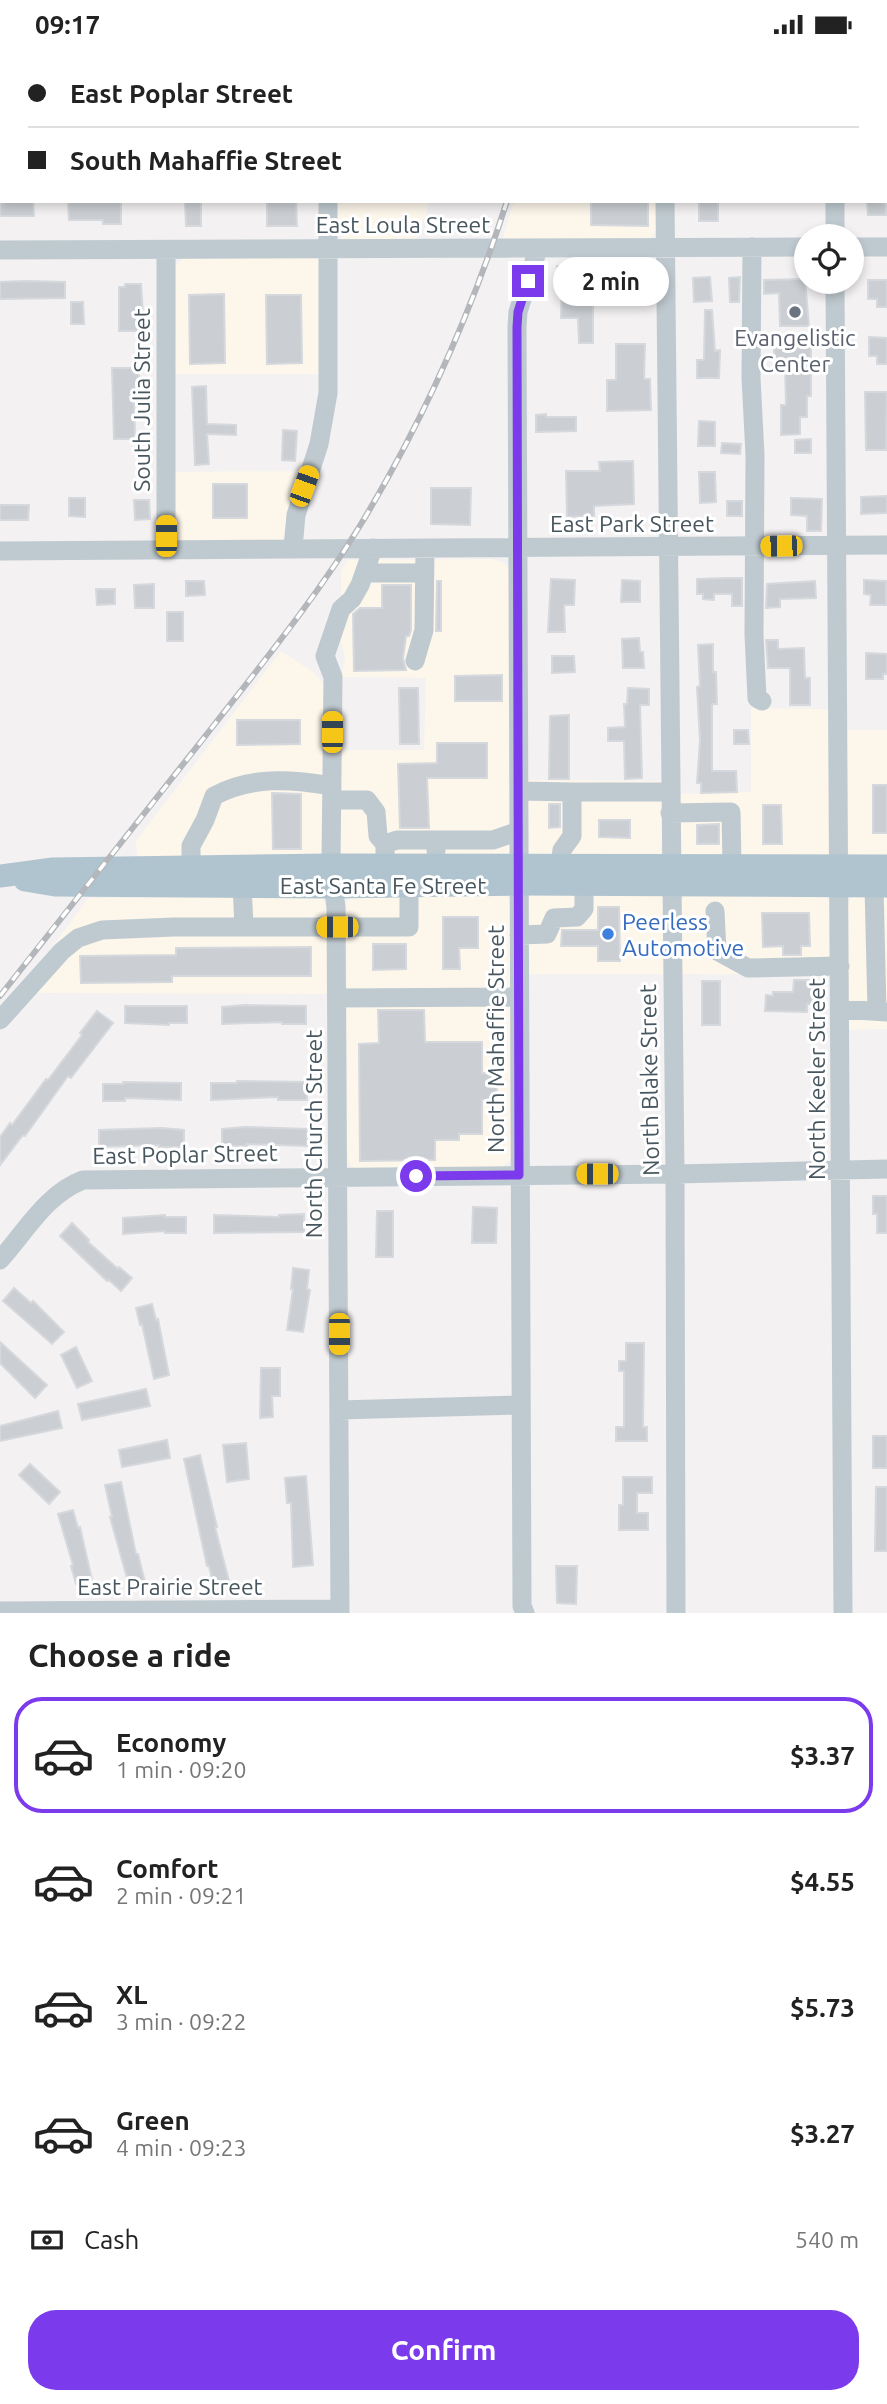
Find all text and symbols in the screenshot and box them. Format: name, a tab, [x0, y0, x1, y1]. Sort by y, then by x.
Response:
text: 09:17	[35, 10, 100, 39]
text: East Poplar Street	[70, 79, 293, 108]
text: South Mahaffie Street	[70, 146, 342, 175]
street label: East Loula Street	[316, 212, 490, 237]
map controls	[794, 224, 864, 294]
button: locate	[794, 224, 864, 294]
callout: 2 min	[552, 257, 668, 305]
route end	[512, 265, 544, 297]
text: 2 min	[582, 269, 640, 294]
marker: Evangelistic Center	[787, 304, 803, 320]
street label: South Julia Street	[129, 308, 154, 492]
place label: Evangelistic Center	[734, 325, 856, 376]
car	[287, 463, 322, 509]
street label: East Park Street	[550, 511, 714, 536]
car	[156, 515, 177, 557]
car	[760, 535, 803, 557]
car	[322, 711, 343, 753]
street label: East Santa Fe Street	[280, 873, 486, 898]
place label: Peerless Automotive	[622, 909, 744, 960]
car	[317, 917, 359, 938]
street label: North Mahaffie Street	[483, 925, 508, 1153]
marker: Peerless Automotive	[600, 926, 616, 942]
street label: North Keeler Street	[804, 978, 829, 1180]
street label: North Blake Street	[635, 984, 663, 1176]
street label: North Church Street	[301, 1030, 326, 1238]
street label: East Poplar Street	[92, 1140, 278, 1168]
route start	[400, 1160, 432, 1192]
car	[577, 1164, 619, 1185]
car	[329, 1313, 350, 1355]
street label: East Prairie Street	[77, 1574, 263, 1599]
text: Choose a ride	[28, 1637, 231, 1673]
icon: car	[32, 1724, 95, 1787]
text: Economy	[116, 1728, 226, 1757]
text: $3.37	[790, 1741, 855, 1770]
text: 1 min · 09:20	[116, 1757, 247, 1782]
icon: car	[32, 1850, 95, 1913]
text: Comfort	[116, 1854, 219, 1883]
text: $4.55	[790, 1867, 855, 1896]
text: 2 min · 09:21	[116, 1883, 247, 1908]
icon: car	[32, 1976, 95, 2039]
text: XL	[116, 1980, 147, 2009]
text: $5.73	[790, 1993, 855, 2022]
text: 3 min · 09:22	[116, 2009, 247, 2034]
icon: car	[32, 2102, 95, 2165]
text: Green	[116, 2106, 190, 2135]
text: $3.27	[790, 2119, 855, 2148]
text: 4 min · 09:23	[116, 2135, 247, 2160]
icon: cash	[28, 2221, 66, 2259]
text: Cash	[84, 2225, 139, 2254]
text: 540 m	[795, 2227, 859, 2252]
button: Confirm	[28, 2310, 859, 2390]

